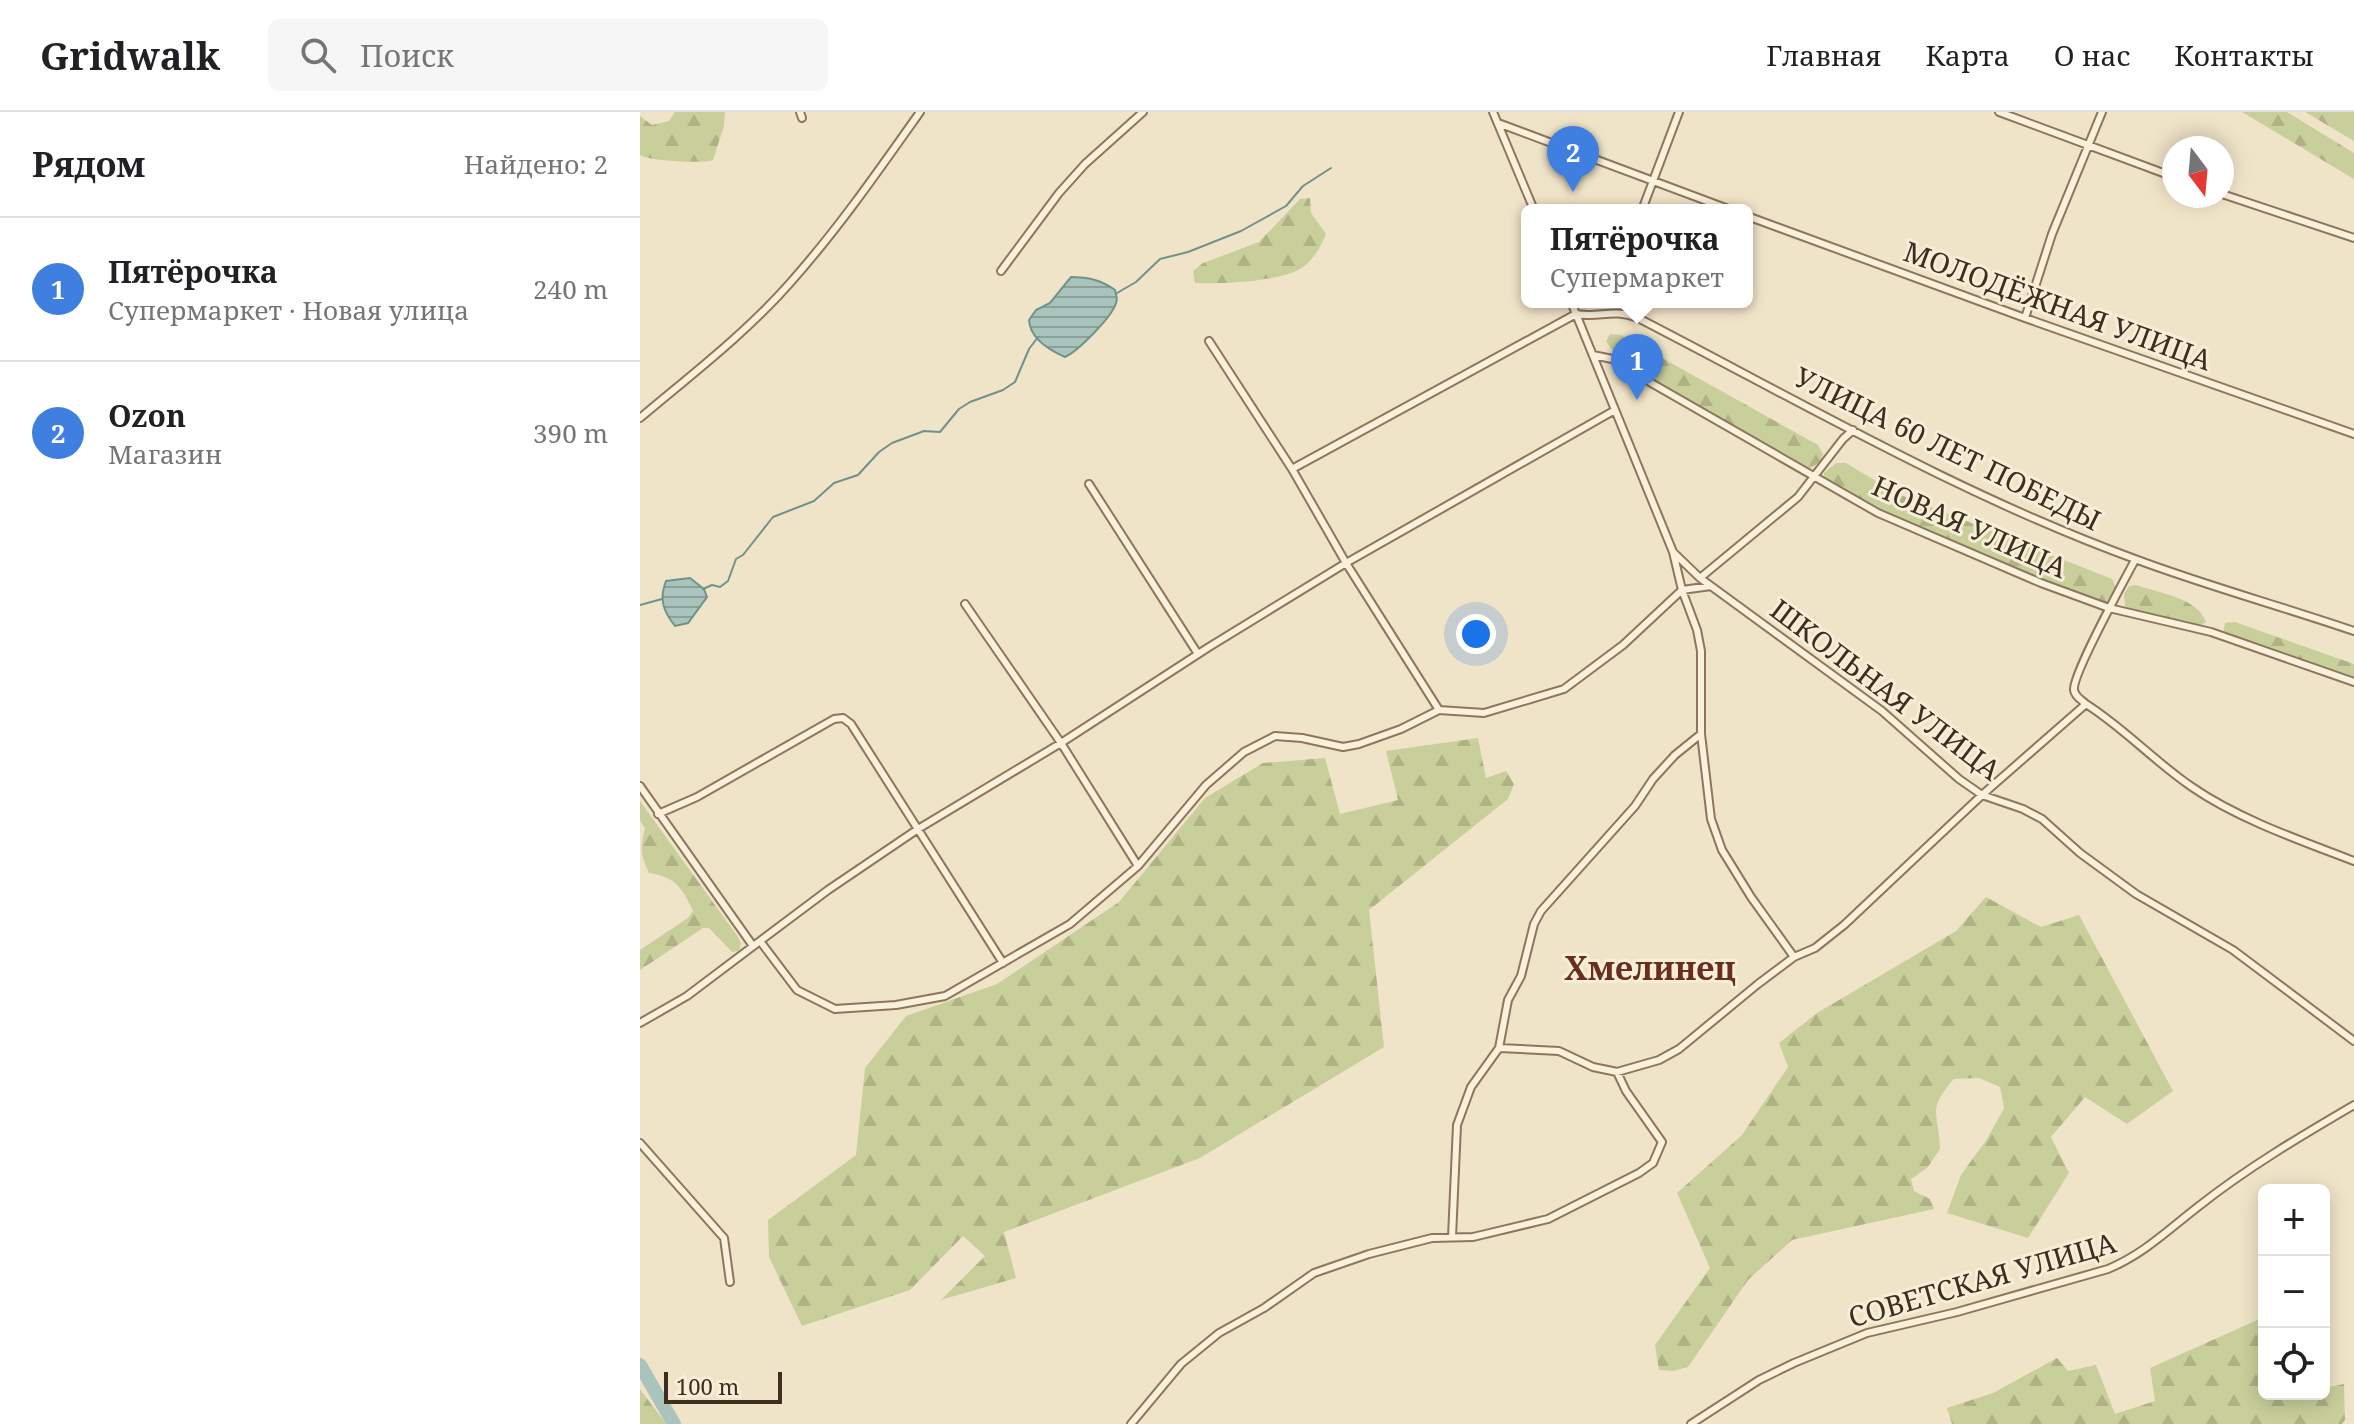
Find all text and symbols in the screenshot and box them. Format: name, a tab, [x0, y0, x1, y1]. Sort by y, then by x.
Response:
search box	[268, 19, 828, 91]
text: Gridwalk	[40, 29, 220, 81]
icon: search	[296, 33, 340, 77]
text: Поиск	[360, 35, 454, 76]
text: Главная	[1766, 36, 1881, 74]
text: Карта	[1925, 36, 2010, 74]
text: О нас	[2054, 36, 2130, 74]
text: Контакты	[2174, 36, 2314, 74]
pin: 2	[1547, 126, 1599, 192]
north arrow	[2162, 136, 2234, 208]
text: Рядом	[32, 141, 145, 187]
text: Найдено: 2	[464, 146, 608, 182]
popup	[1521, 204, 1753, 308]
text: Пятёрочка	[1550, 218, 1720, 259]
street label: МОЛОДЁЖНАЯ УЛИЦА	[1899, 232, 2218, 379]
text: Пятёрочка	[108, 251, 278, 292]
text: Супермаркет	[1550, 259, 1724, 295]
text: 1	[51, 271, 65, 307]
text: 240 m	[533, 271, 608, 307]
text: Супермаркет · Новая улица	[108, 292, 469, 328]
pin: 1	[1611, 334, 1663, 400]
street label: УЛИЦА 60 ЛЕТ ПОБЕДЫ	[1789, 357, 2107, 539]
text: Ozon	[108, 395, 186, 436]
text: 2	[51, 415, 65, 451]
text: 390 m	[533, 415, 608, 451]
text: Магазин	[108, 436, 222, 472]
street label: НОВАЯ УЛИЦА	[1866, 466, 2074, 586]
street label: ШКОЛЬНАЯ УЛИЦА	[1763, 590, 2009, 788]
your location	[1456, 614, 1496, 654]
district label: Хмелинец	[1564, 946, 1736, 989]
map controls	[2258, 1184, 2330, 1400]
button: +	[2258, 1184, 2330, 1256]
street label: СОВЕТСКАЯ УЛИЦА	[1844, 1223, 2120, 1335]
button: −	[2258, 1256, 2330, 1328]
button: locate	[2258, 1328, 2330, 1400]
scale bar	[664, 1368, 782, 1404]
text: 100 m	[676, 1371, 739, 1401]

